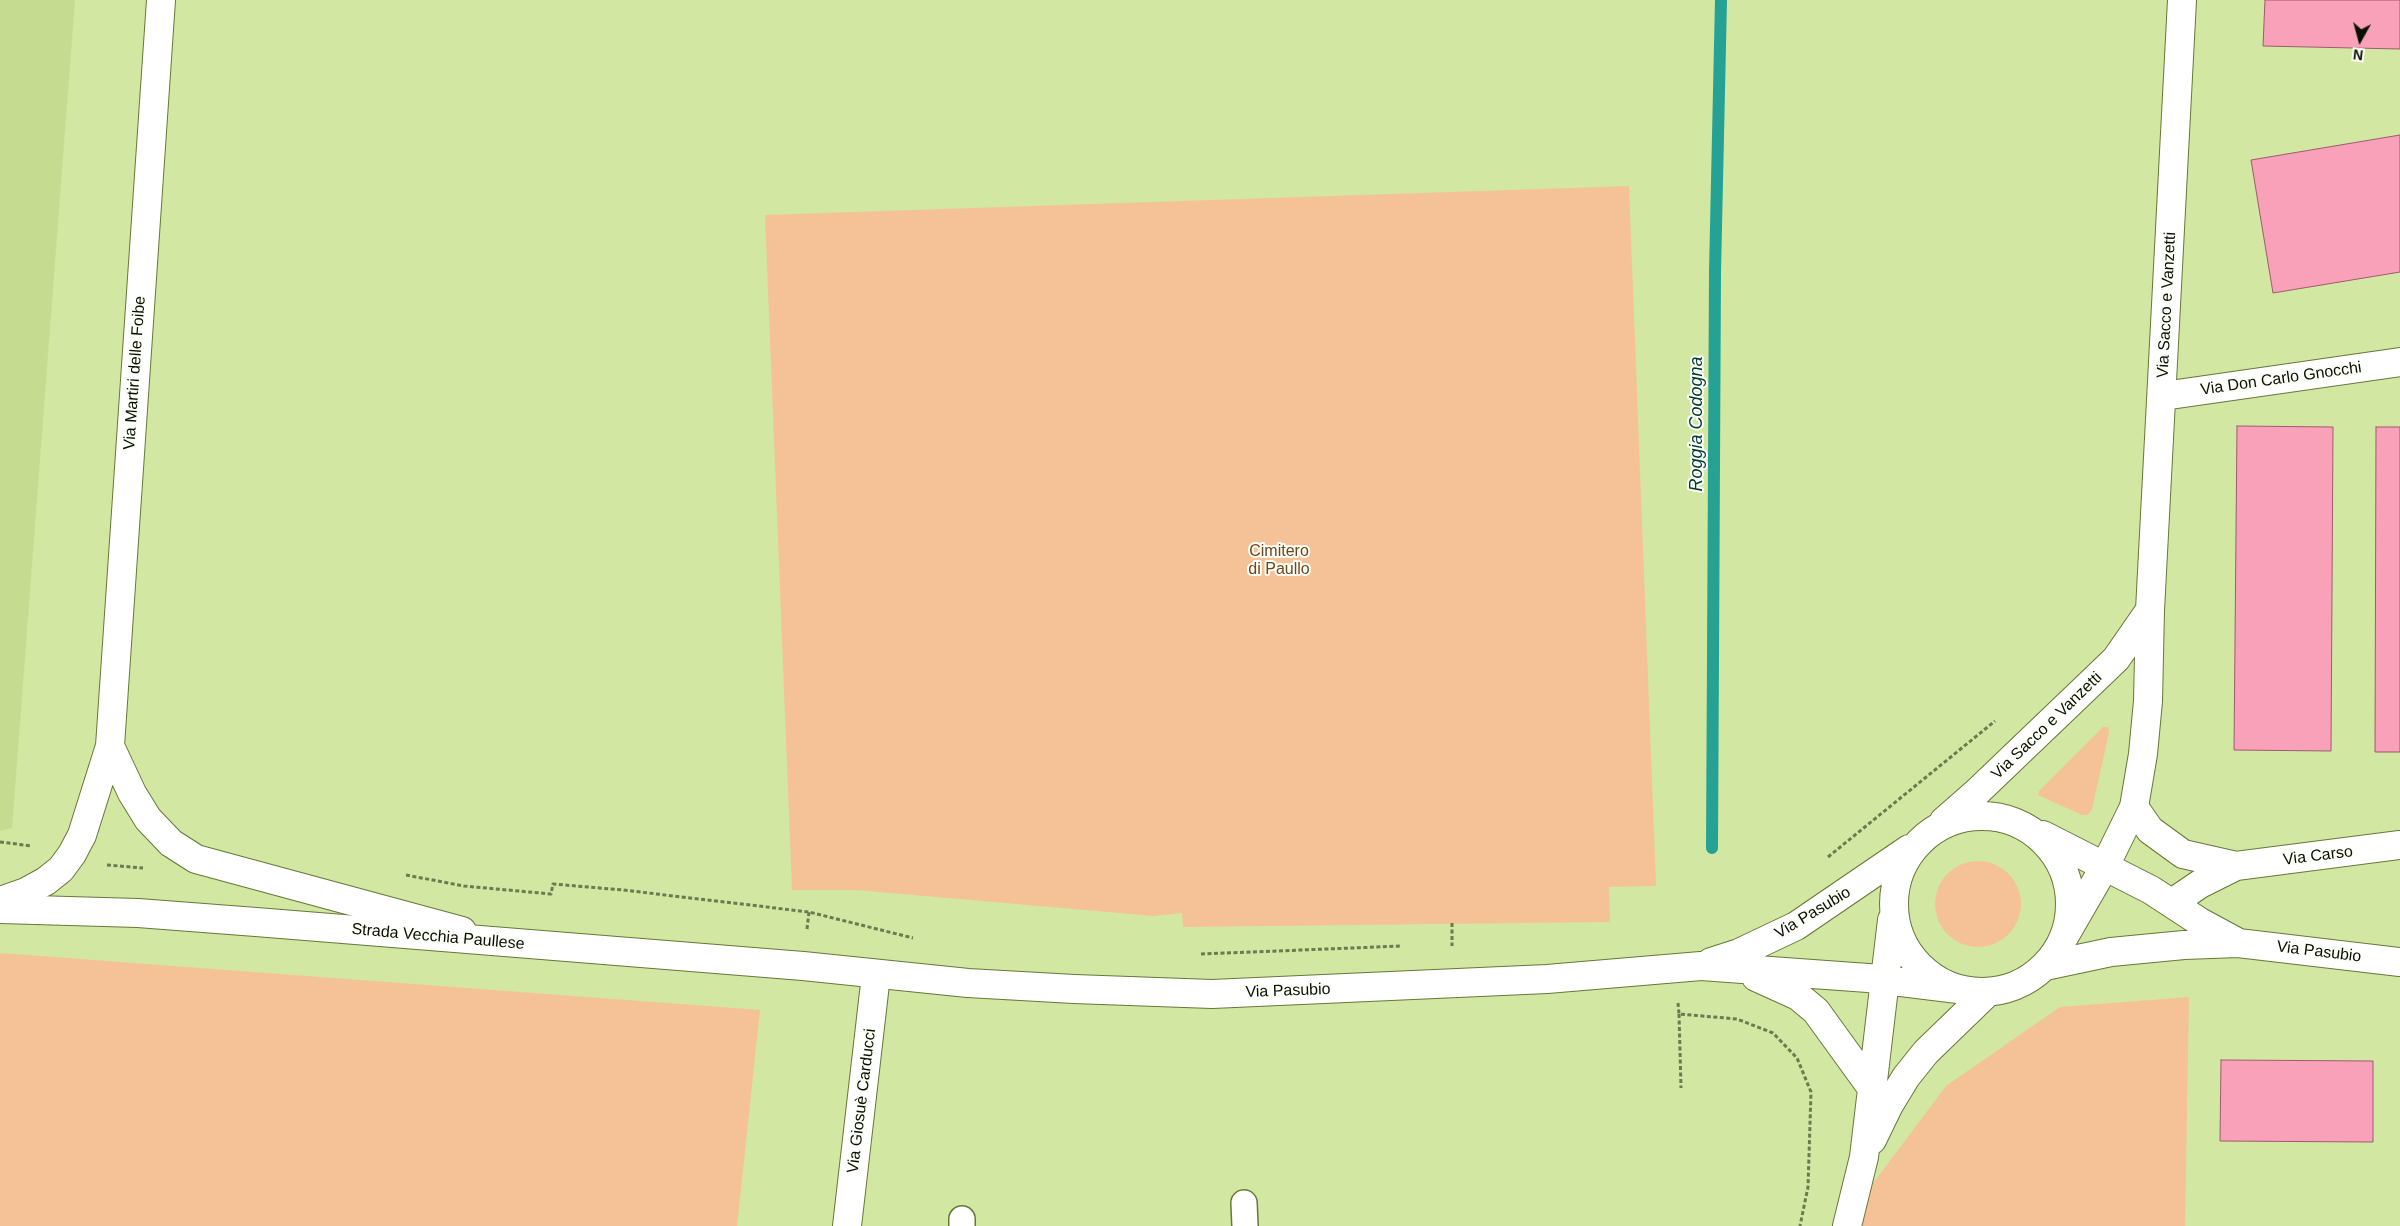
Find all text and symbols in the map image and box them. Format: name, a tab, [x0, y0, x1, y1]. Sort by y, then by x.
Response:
north arrow	[2335, 15, 2385, 65]
text: N	[2352, 46, 2364, 63]
street label: Via Sacco e Vanzetti	[2154, 232, 2180, 378]
street label: Via Martiri delle Foibe	[120, 295, 150, 451]
water label: Roggia Codogna	[1686, 356, 1708, 492]
street label: Via Don Carlo Gnocchi	[2199, 358, 2363, 400]
park label: Cimitero di Paullo	[1248, 542, 1310, 580]
street label: Via Sacco e Vanzetti	[1988, 668, 2106, 784]
street label: Via Carso	[2282, 842, 2354, 870]
street label: Via Pasubio	[1772, 883, 1854, 943]
street label: Strada Vecchia Paullese	[351, 920, 525, 954]
street label: Via Pasubio	[2276, 937, 2362, 967]
street label: Via Pasubio	[1245, 980, 1331, 1002]
street label: Via Giosuè Carducci	[844, 1028, 880, 1174]

